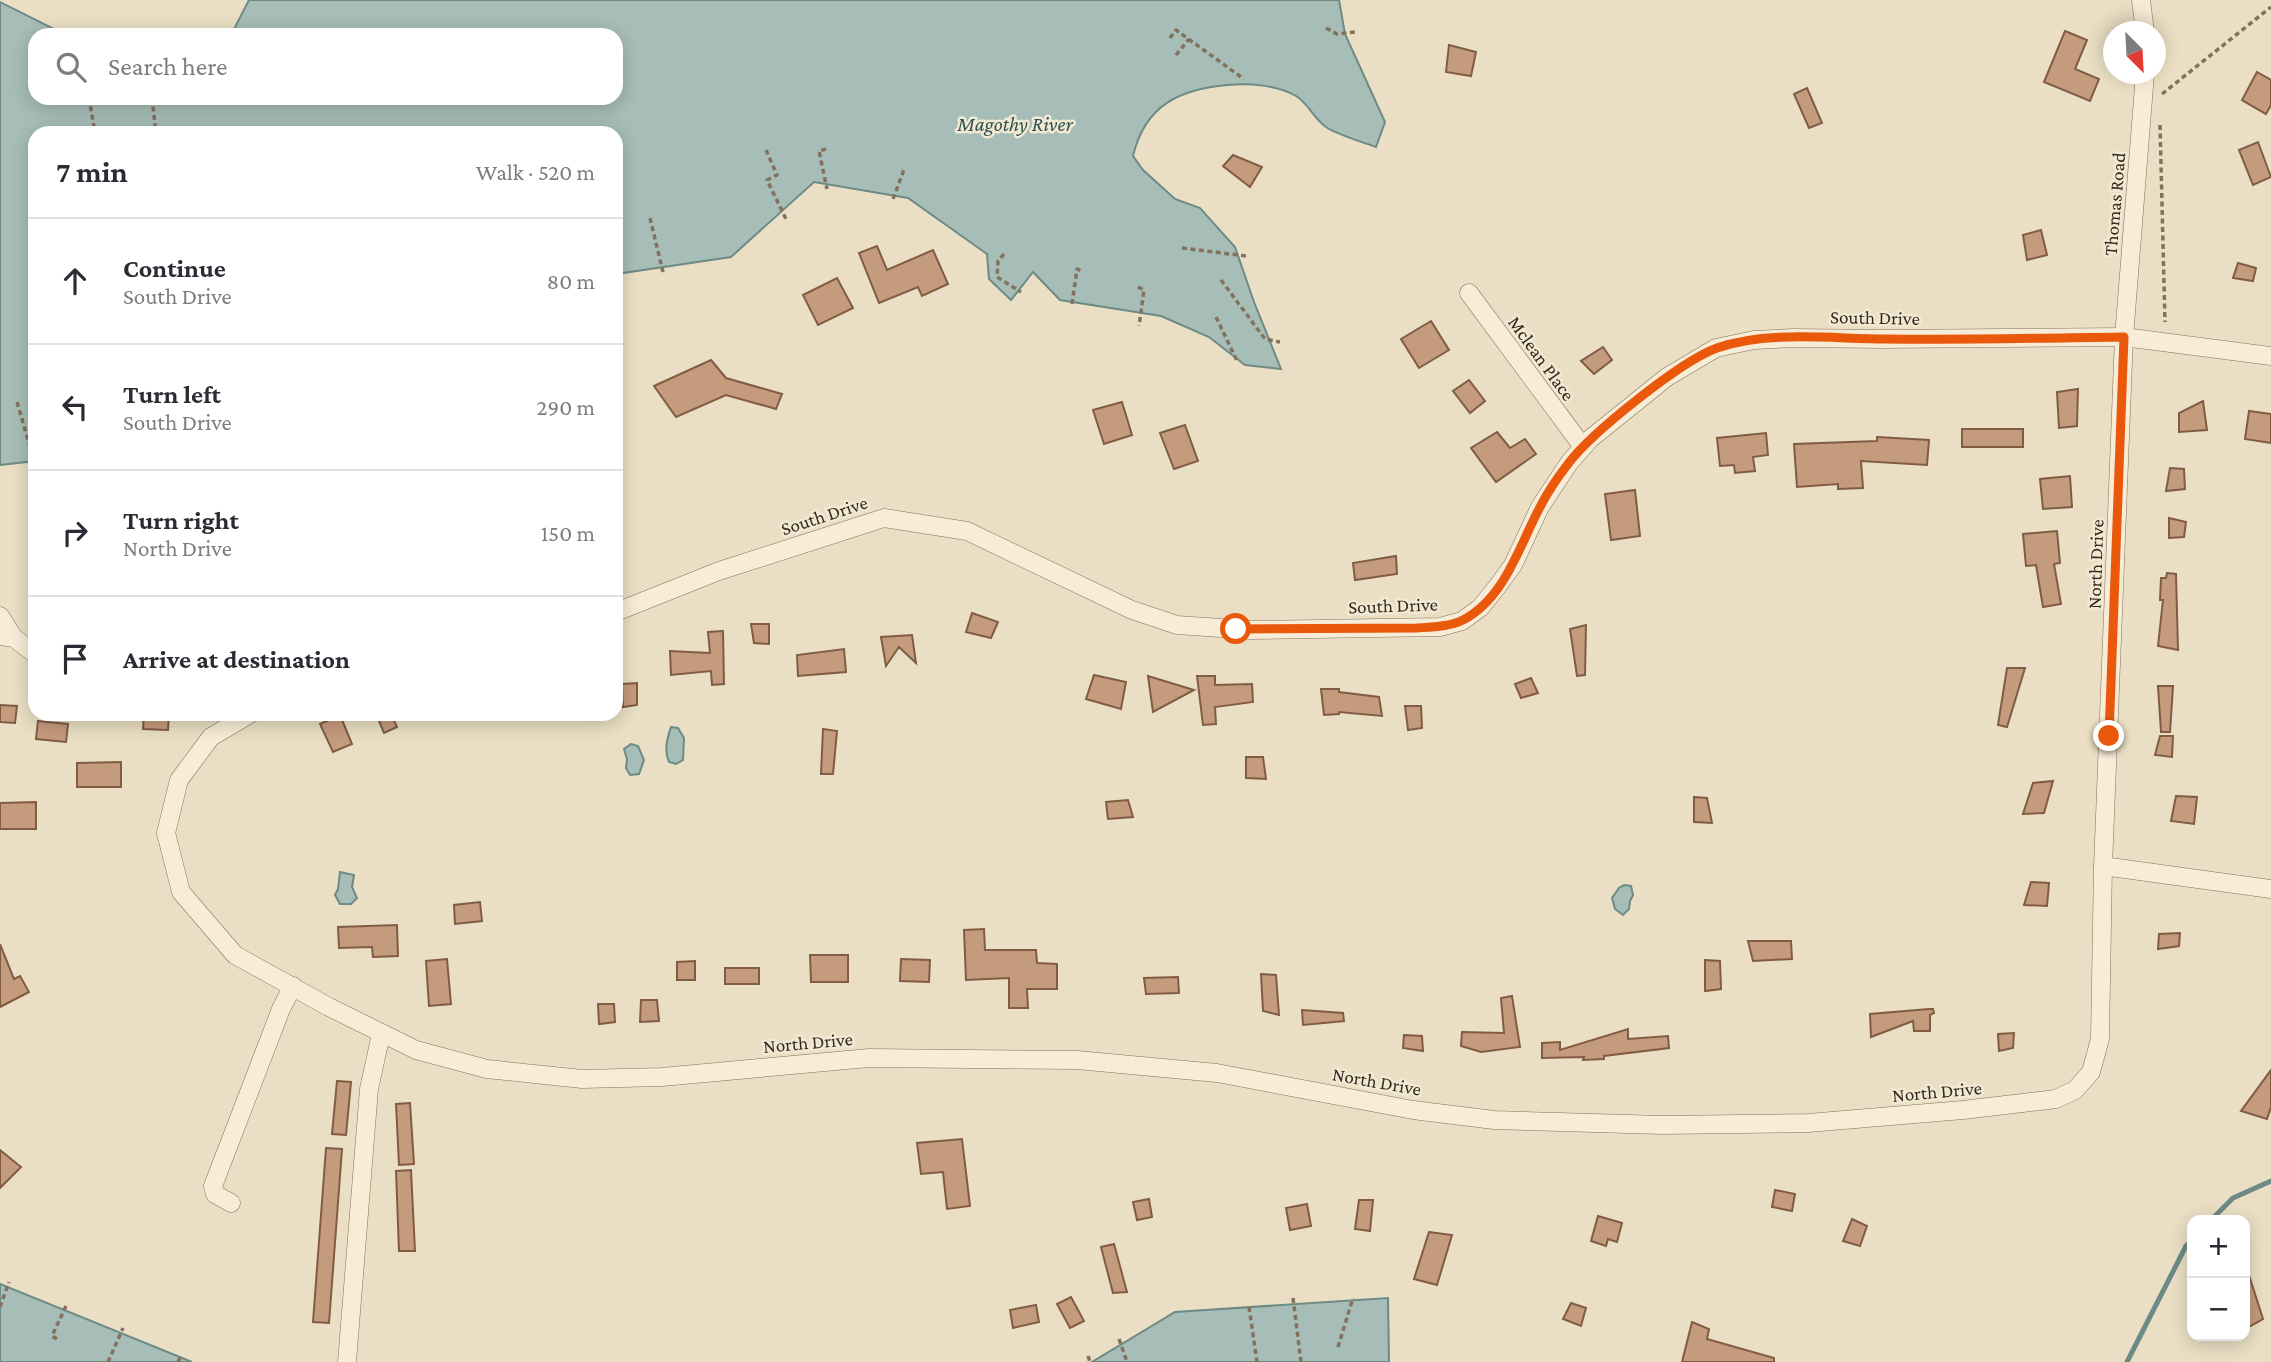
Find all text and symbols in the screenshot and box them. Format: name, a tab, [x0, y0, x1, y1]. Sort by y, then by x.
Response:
north arrow	[2103, 21, 2166, 84]
search box	[28, 28, 623, 105]
icon: search	[52, 48, 90, 86]
text: Search here	[108, 52, 227, 81]
water label: Magothy River	[956, 112, 1073, 136]
street label: Thomas Road	[2100, 152, 2129, 257]
text: 7 min	[56, 155, 128, 188]
text: Walk · 520 m	[476, 159, 595, 185]
text: Continue	[123, 254, 226, 283]
icon: ahead	[56, 262, 94, 300]
text: 80 m	[547, 268, 595, 294]
text: South Drive	[123, 283, 232, 309]
street label: South Drive	[1830, 306, 1920, 329]
street label: Mclean Place	[1504, 312, 1579, 404]
text: Turn left	[123, 380, 221, 409]
icon: left	[56, 388, 94, 426]
text: 290 m	[537, 394, 595, 420]
text: South Drive	[123, 409, 232, 435]
street label: South Drive	[778, 492, 870, 539]
text: Turn right	[123, 506, 239, 535]
icon: right	[56, 514, 94, 552]
street label: North Drive	[2083, 519, 2108, 609]
text: 150 m	[541, 520, 595, 546]
text: North Drive	[123, 535, 232, 561]
street label: South Drive	[1348, 593, 1438, 618]
route start	[1220, 613, 1251, 644]
icon: arrive	[56, 640, 94, 678]
text: Arrive at destination	[123, 645, 350, 674]
route end	[2093, 720, 2124, 751]
street label: North Drive	[762, 1028, 854, 1057]
street label: North Drive	[1331, 1063, 1423, 1100]
street label: North Drive	[1891, 1077, 1983, 1106]
map controls	[2187, 1215, 2250, 1341]
button: +	[2187, 1215, 2250, 1278]
button: −	[2187, 1278, 2250, 1341]

